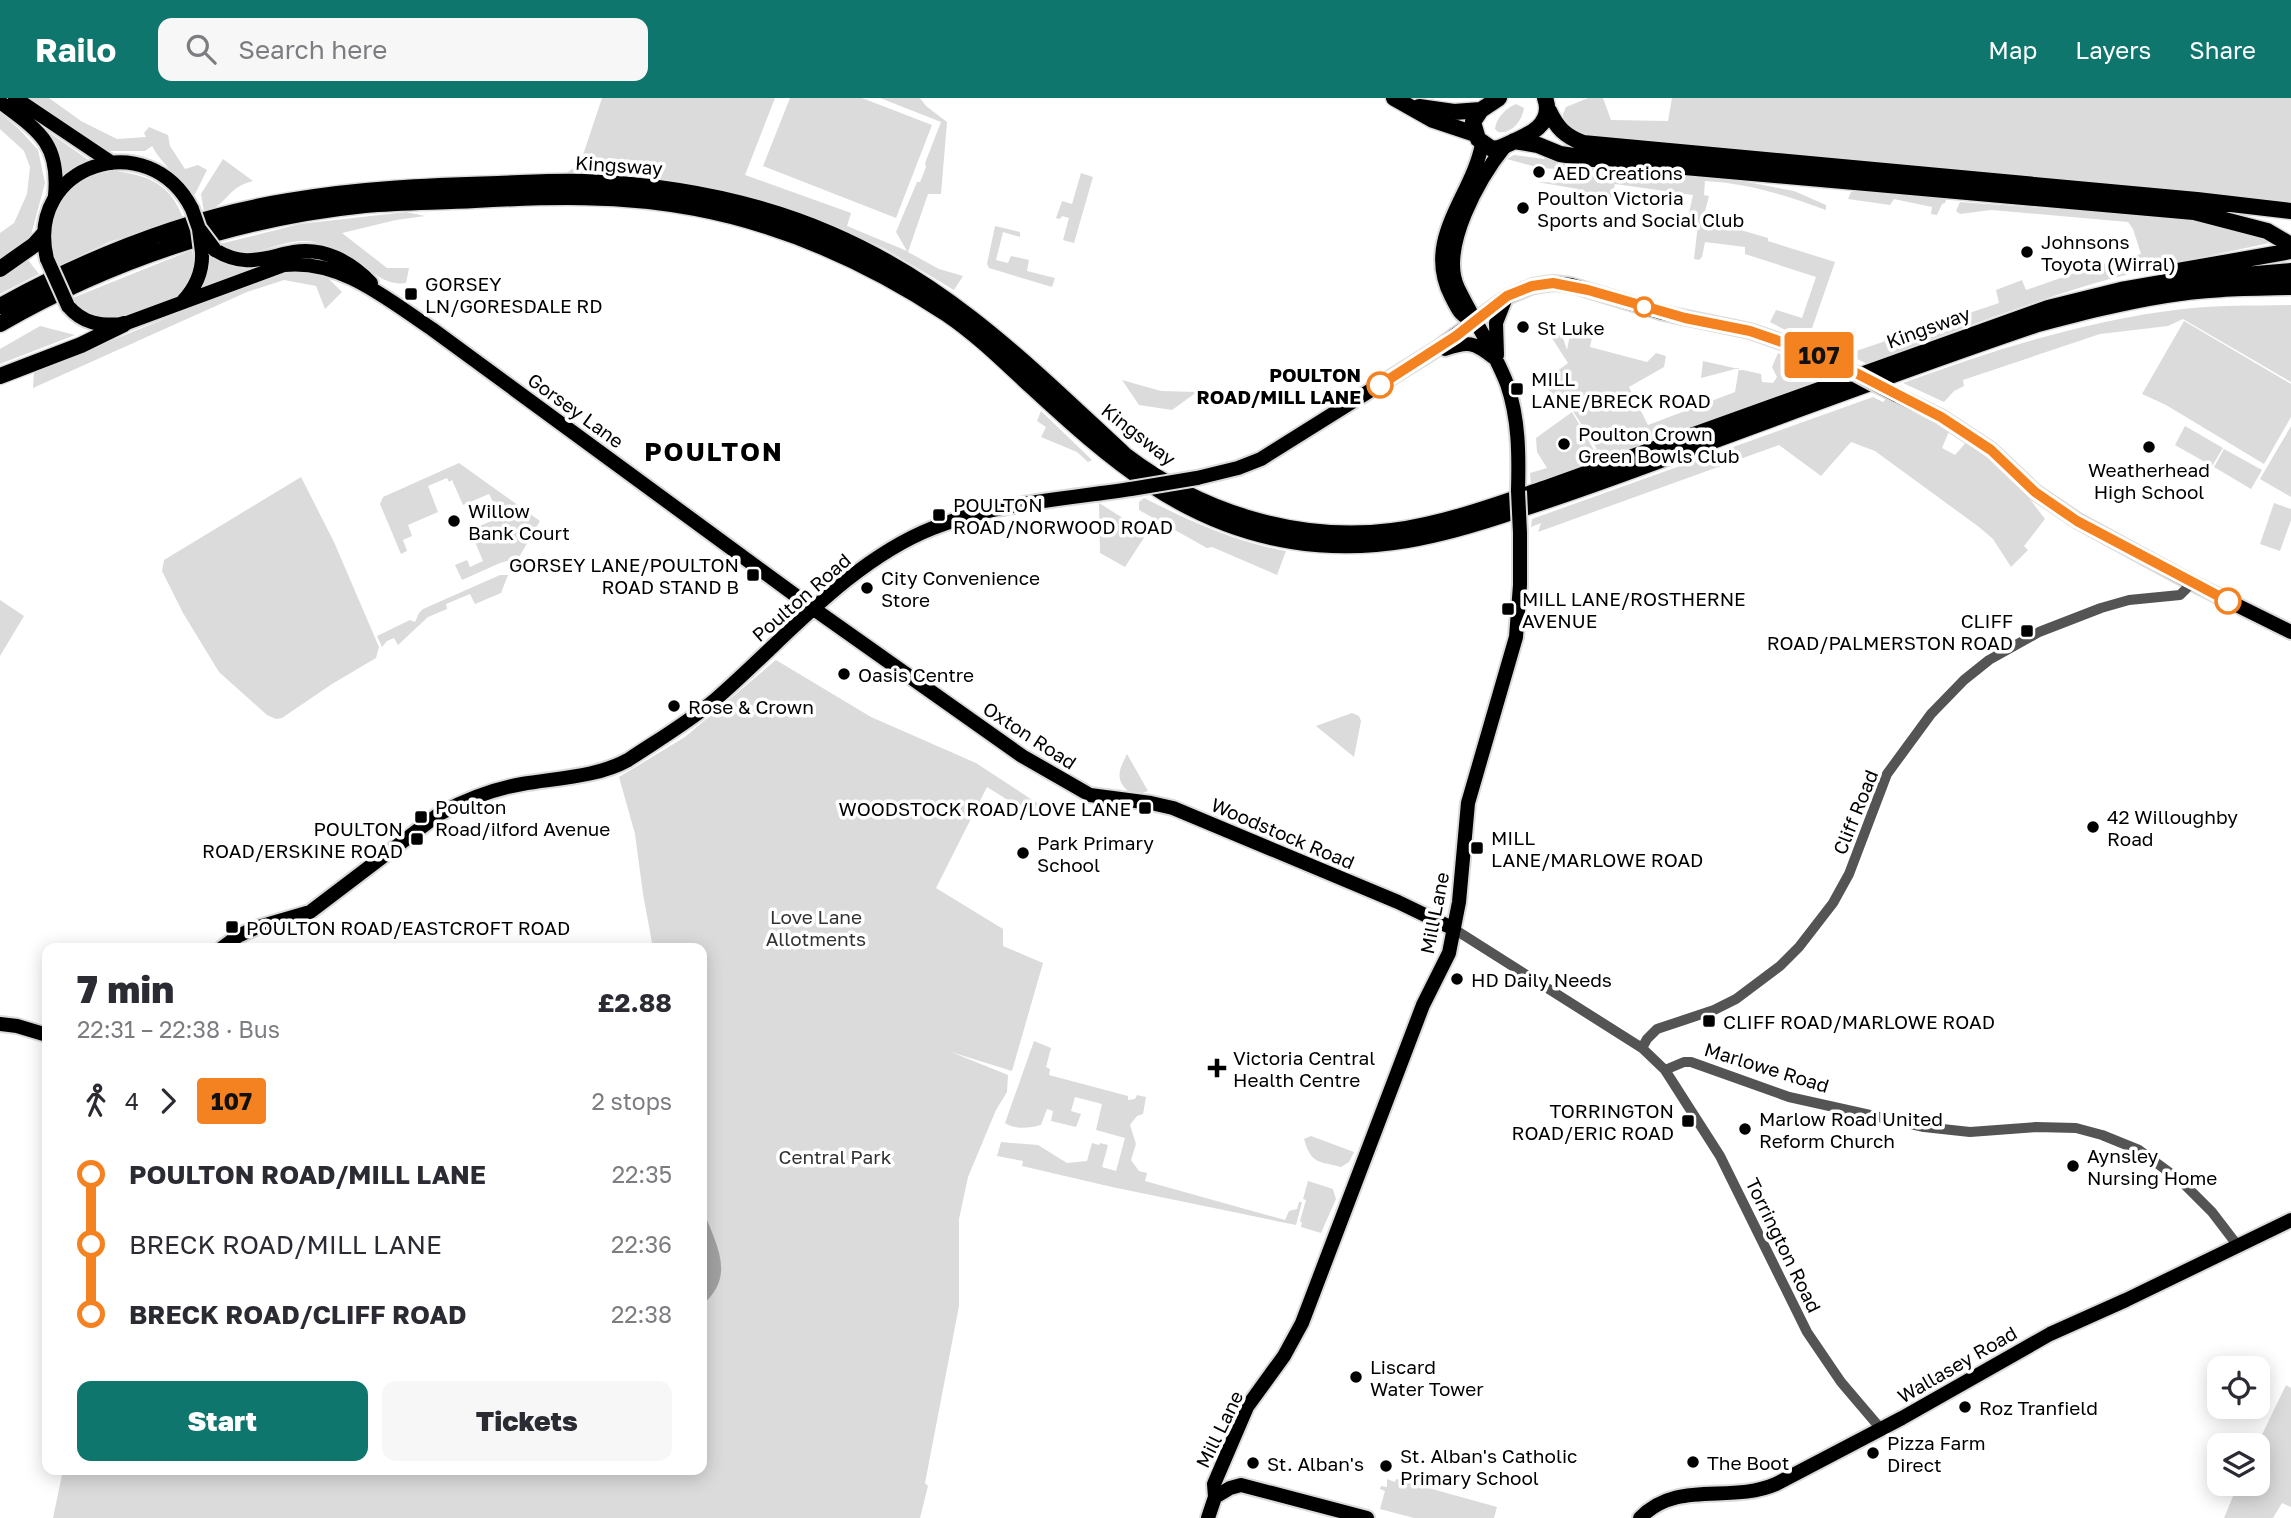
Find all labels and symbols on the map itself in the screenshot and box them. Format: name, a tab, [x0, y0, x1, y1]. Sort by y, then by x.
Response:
street label: Kingsway	[574, 150, 664, 180]
place label: AED Creations	[1553, 161, 1683, 184]
marker: AED Creations	[1531, 164, 1547, 180]
place label: Poulton Victoria Sports and Social Club	[1537, 186, 1744, 231]
marker: Poulton Victoria Sports and Social Club	[1515, 200, 1531, 216]
place label: Johnsons Toyota (Wirral)	[2041, 230, 2176, 275]
marker: Johnsons Toyota (Wirral)	[2019, 244, 2035, 260]
place label: GORSEY LN/GORESDALE RD	[425, 272, 603, 317]
marker: GORSEY LN/GORESDALE RD	[403, 286, 419, 302]
unlabelled marker	[1634, 297, 1654, 317]
street label: Kingsway	[1883, 301, 1973, 353]
place label: St Luke	[1537, 316, 1604, 339]
marker: St Luke	[1515, 319, 1531, 335]
line badge: 107	[1779, 332, 1859, 378]
place label: POULTON ROAD/MILL LANE	[1197, 363, 1361, 408]
place label: MILL LANE/BRECK ROAD	[1531, 367, 1711, 412]
street label: Gorsey Lane	[524, 368, 628, 452]
marker: POULTON ROAD/MILL LANE	[1367, 372, 1393, 398]
marker: MILL LANE/BRECK ROAD	[1509, 381, 1525, 397]
street label: Kingsway	[1097, 398, 1181, 470]
place label: Poulton Crown Green Bowls Club	[1578, 422, 1740, 467]
district label: POULTON	[644, 436, 784, 467]
marker: Poulton Crown Green Bowls Club	[1556, 436, 1572, 452]
marker: Weatherhead High School	[2141, 439, 2157, 455]
place label: Weatherhead High School	[2088, 458, 2210, 503]
place label: POULTON ROAD/NORWOOD ROAD	[953, 493, 1173, 538]
place label: Willow Bank Court	[468, 499, 570, 544]
marker: POULTON ROAD/NORWOOD ROAD	[931, 507, 947, 523]
marker: Willow Bank Court	[446, 513, 462, 529]
street label: Poulton Road	[747, 548, 855, 646]
place label: GORSEY LANE/POULTON ROAD STAND B	[509, 553, 739, 598]
place label: City Convenience Store	[881, 566, 1040, 611]
marker: GORSEY LANE/POULTON ROAD STAND B	[745, 567, 761, 583]
marker: City Convenience Store	[859, 580, 875, 596]
place label: MILL LANE/ROSTHERNE AVENUE	[1522, 587, 1746, 632]
unlabelled marker	[2215, 588, 2241, 614]
marker: MILL LANE/ROSTHERNE AVENUE	[1500, 601, 1516, 617]
place label: CLIFF ROAD/PALMERSTON ROAD	[1767, 609, 2013, 654]
marker: CLIFF ROAD/PALMERSTON ROAD	[2019, 623, 2035, 639]
place label: Oasis Centre	[858, 663, 974, 686]
marker: Oasis Centre	[836, 666, 852, 682]
place label: Rose & Crown	[688, 695, 814, 718]
street label: Oxton Road	[979, 696, 1081, 774]
marker: Rose & Crown	[666, 698, 682, 714]
street label: Cliff Road	[1828, 766, 1882, 858]
street label: Woodstock Road	[1208, 792, 1358, 874]
place label: Poulton Road/ilford Avenue	[435, 795, 610, 840]
place label: WOODSTOCK ROAD/LOVE LANE	[839, 797, 1131, 820]
marker: WOODSTOCK ROAD/LOVE LANE	[1137, 800, 1153, 816]
place label: 42 Willoughby Road	[2107, 805, 2238, 850]
marker: Poulton Road/ilford Avenue	[413, 809, 429, 825]
place label: POULTON ROAD/ERSKINE ROAD	[202, 817, 403, 862]
marker: 42 Willoughby Road	[2085, 819, 2101, 835]
place label: MILL LANE/MARLOWE ROAD	[1491, 826, 1703, 871]
marker: POULTON ROAD/ERSKINE ROAD	[409, 831, 425, 847]
place label: Park Primary School	[1037, 831, 1154, 876]
marker: MILL LANE/MARLOWE ROAD	[1469, 840, 1485, 856]
marker: Park Primary School	[1015, 845, 1031, 861]
street label: Mill Lane	[1415, 870, 1453, 956]
park label: Love Lane Allotments	[766, 905, 866, 950]
place label: POULTON ROAD/EASTCROFT ROAD	[246, 916, 570, 939]
marker: POULTON ROAD/EASTCROFT ROAD	[224, 919, 240, 935]
place label: HD Daily Needs	[1471, 968, 1612, 991]
marker: HD Daily Needs	[1449, 971, 1465, 987]
place label: CLIFF ROAD/MARLOWE ROAD	[1723, 1010, 1995, 1033]
marker: CLIFF ROAD/MARLOWE ROAD	[1701, 1013, 1717, 1029]
street label: Marlowe Road	[1702, 1037, 1832, 1097]
place label: Victoria Central Health Centre	[1233, 1046, 1375, 1091]
marker: Victoria Central Health Centre	[1207, 1058, 1227, 1078]
place label: TORRINGTON ROAD/ERIC ROAD	[1511, 1099, 1674, 1144]
place label: Marlow Road United Reform Church	[1759, 1107, 1943, 1152]
marker: TORRINGTON ROAD/ERIC ROAD	[1680, 1113, 1696, 1129]
marker: Marlow Road United Reform Church	[1737, 1121, 1753, 1137]
place label: Aynsley Nursing Home	[2087, 1144, 2217, 1189]
park label: Central Park	[779, 1145, 892, 1168]
marker: Aynsley Nursing Home	[2065, 1158, 2081, 1174]
street label: Torrington Road	[1741, 1174, 1827, 1316]
street label: Wallasey Road	[1893, 1321, 2021, 1407]
place label: Liscard Water Tower	[1370, 1355, 1484, 1400]
marker: Liscard Water Tower	[1348, 1369, 1364, 1385]
street label: Mill Lane	[1191, 1387, 1247, 1471]
place label: Roz Tranfield	[1979, 1396, 2098, 1419]
marker: Roz Tranfield	[1957, 1399, 1973, 1415]
place label: Pizza Farm Direct	[1887, 1431, 1985, 1476]
place label: St. Alban's Catholic Primary School	[1400, 1444, 1577, 1489]
marker: Pizza Farm Direct	[1865, 1445, 1881, 1461]
place label: The Boot	[1707, 1451, 1789, 1474]
place label: St. Alban's	[1267, 1452, 1364, 1475]
marker: The Boot	[1685, 1454, 1701, 1470]
marker: St. Alban's	[1245, 1455, 1261, 1471]
marker: St. Alban's Catholic Primary School	[1378, 1458, 1394, 1474]

